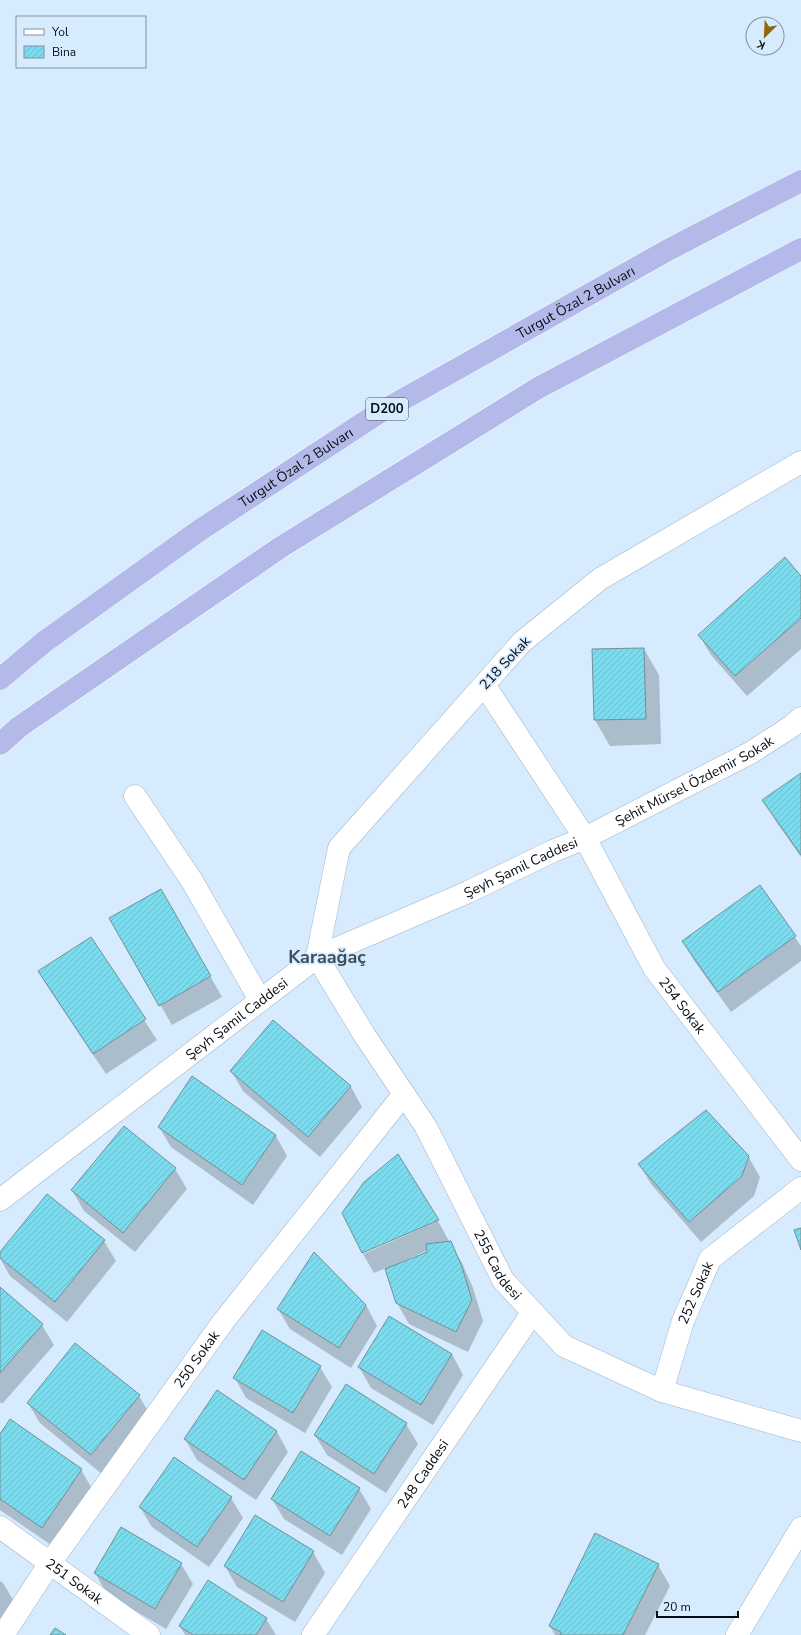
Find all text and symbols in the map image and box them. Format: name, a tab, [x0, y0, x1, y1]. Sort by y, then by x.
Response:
legend	[16, 16, 146, 68]
north arrow	[745, 16, 785, 56]
text: Yol	[51, 24, 69, 40]
text: K	[754, 36, 768, 53]
text: Bina	[52, 44, 76, 60]
street label: Turgut Özal 2 Bulvarı	[513, 261, 638, 343]
road number: D200	[366, 398, 408, 420]
street label: Turgut Özal 2 Bulvarı	[235, 423, 357, 512]
street label: 218 Sokak	[475, 631, 535, 694]
street label: Şehit Mürsel Özdemir Sokak	[612, 730, 778, 831]
street label: Şeyh Şamil Caddesi	[460, 832, 581, 902]
district label: Karaağaç	[288, 945, 366, 969]
street label: Şeyh Şamil Caddesi	[181, 973, 292, 1064]
street label: 254 Sokak	[655, 973, 711, 1038]
street label: 255 Caddesi	[470, 1226, 526, 1304]
street label: 252 Sokak	[673, 1257, 718, 1327]
street label: 250 Sokak	[169, 1326, 224, 1392]
street label: 248 Caddesi	[393, 1436, 453, 1512]
street label: 251 Sokak	[42, 1554, 108, 1609]
scale bar	[657, 1593, 738, 1619]
text: 20 m	[663, 1599, 691, 1615]

